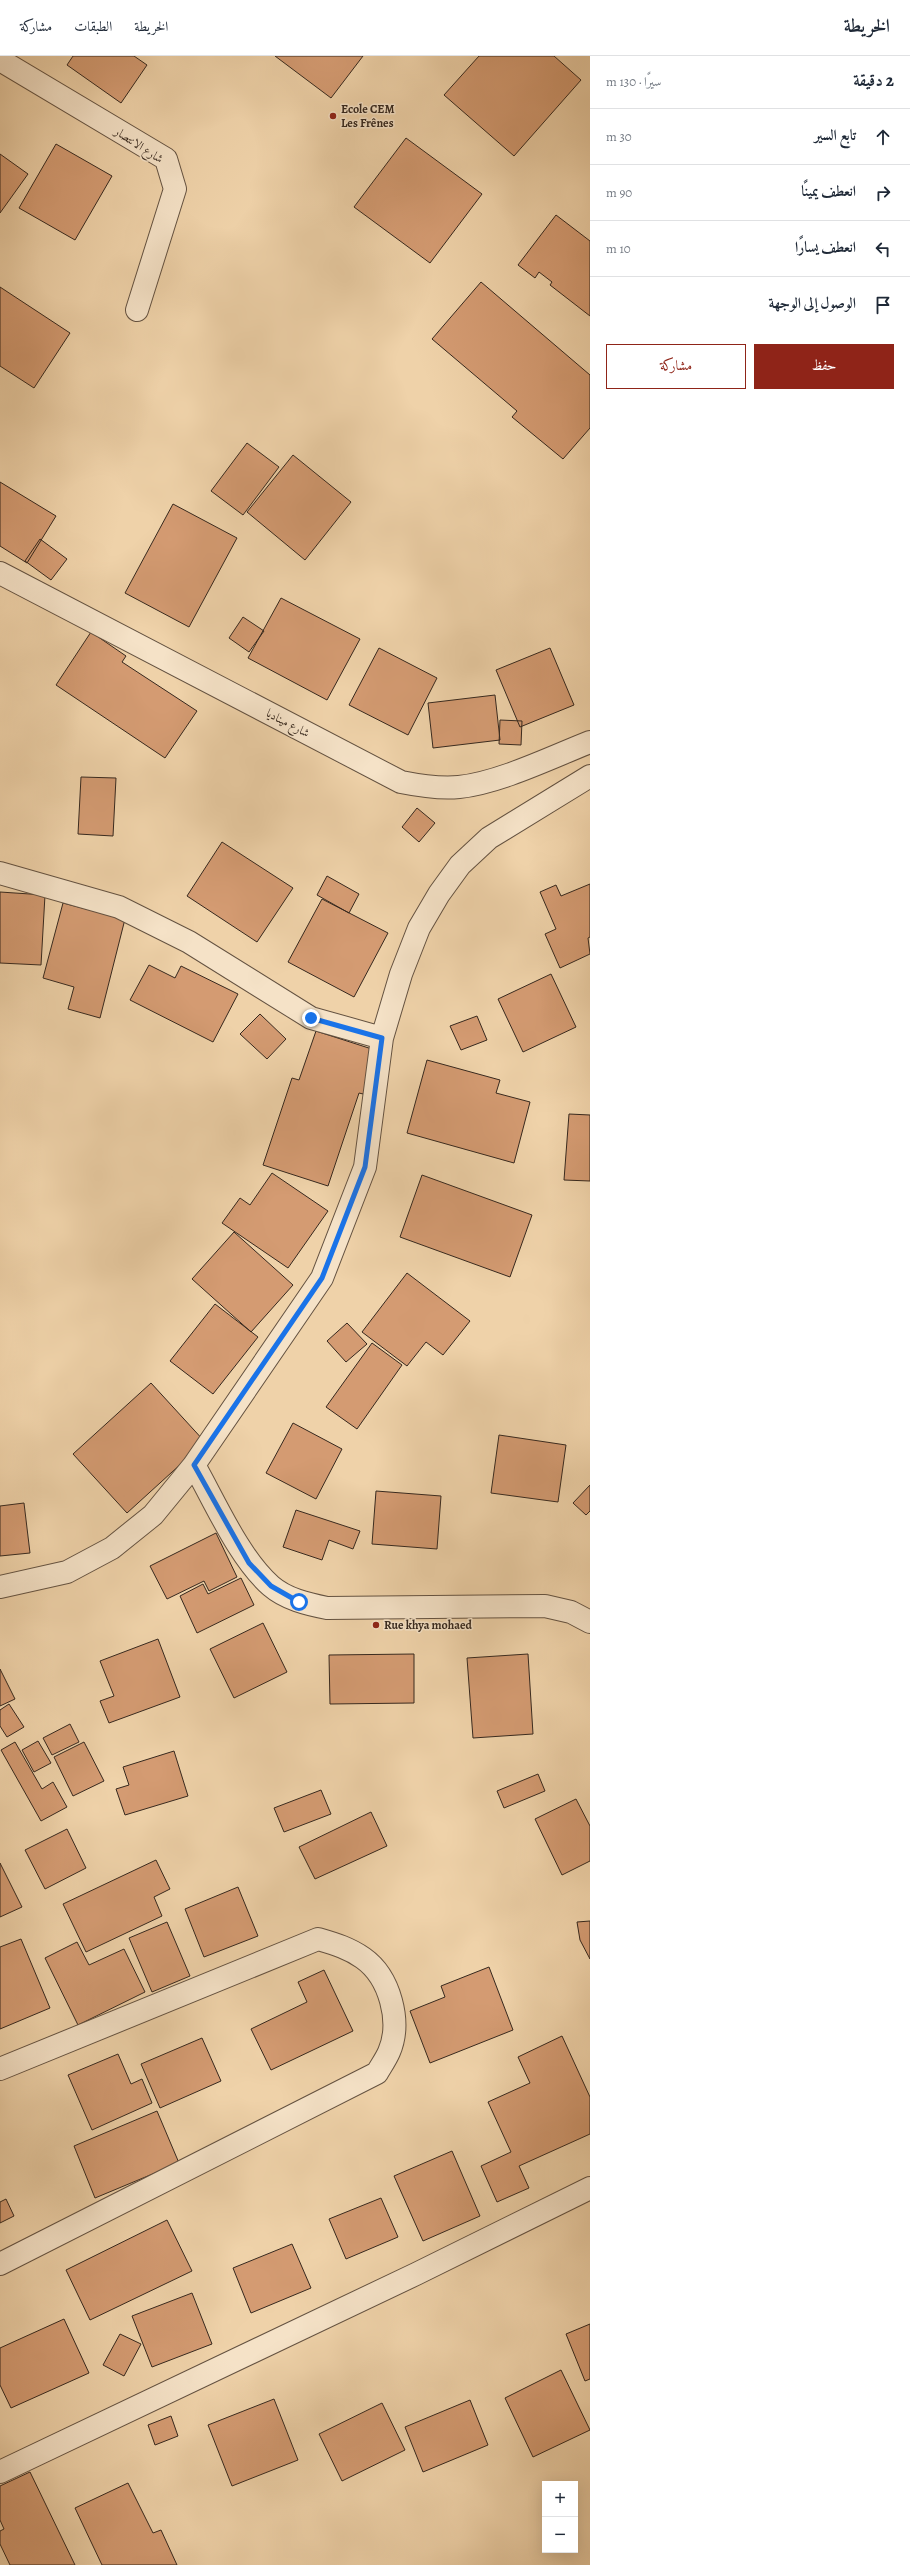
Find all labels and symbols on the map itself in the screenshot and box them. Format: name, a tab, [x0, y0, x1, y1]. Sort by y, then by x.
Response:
place label: Ecole CEM Les Frênes	[341, 101, 395, 131]
marker: Ecole CEM Les Frênes	[328, 111, 338, 121]
street label: شارع الانتصار	[109, 123, 167, 169]
street label: شارع ميناديا	[262, 705, 313, 744]
route end	[302, 1009, 320, 1027]
route start	[290, 1593, 308, 1611]
place label: Rue khya mohaed	[384, 1617, 473, 1633]
marker: Rue khya mohaed	[371, 1620, 381, 1630]

